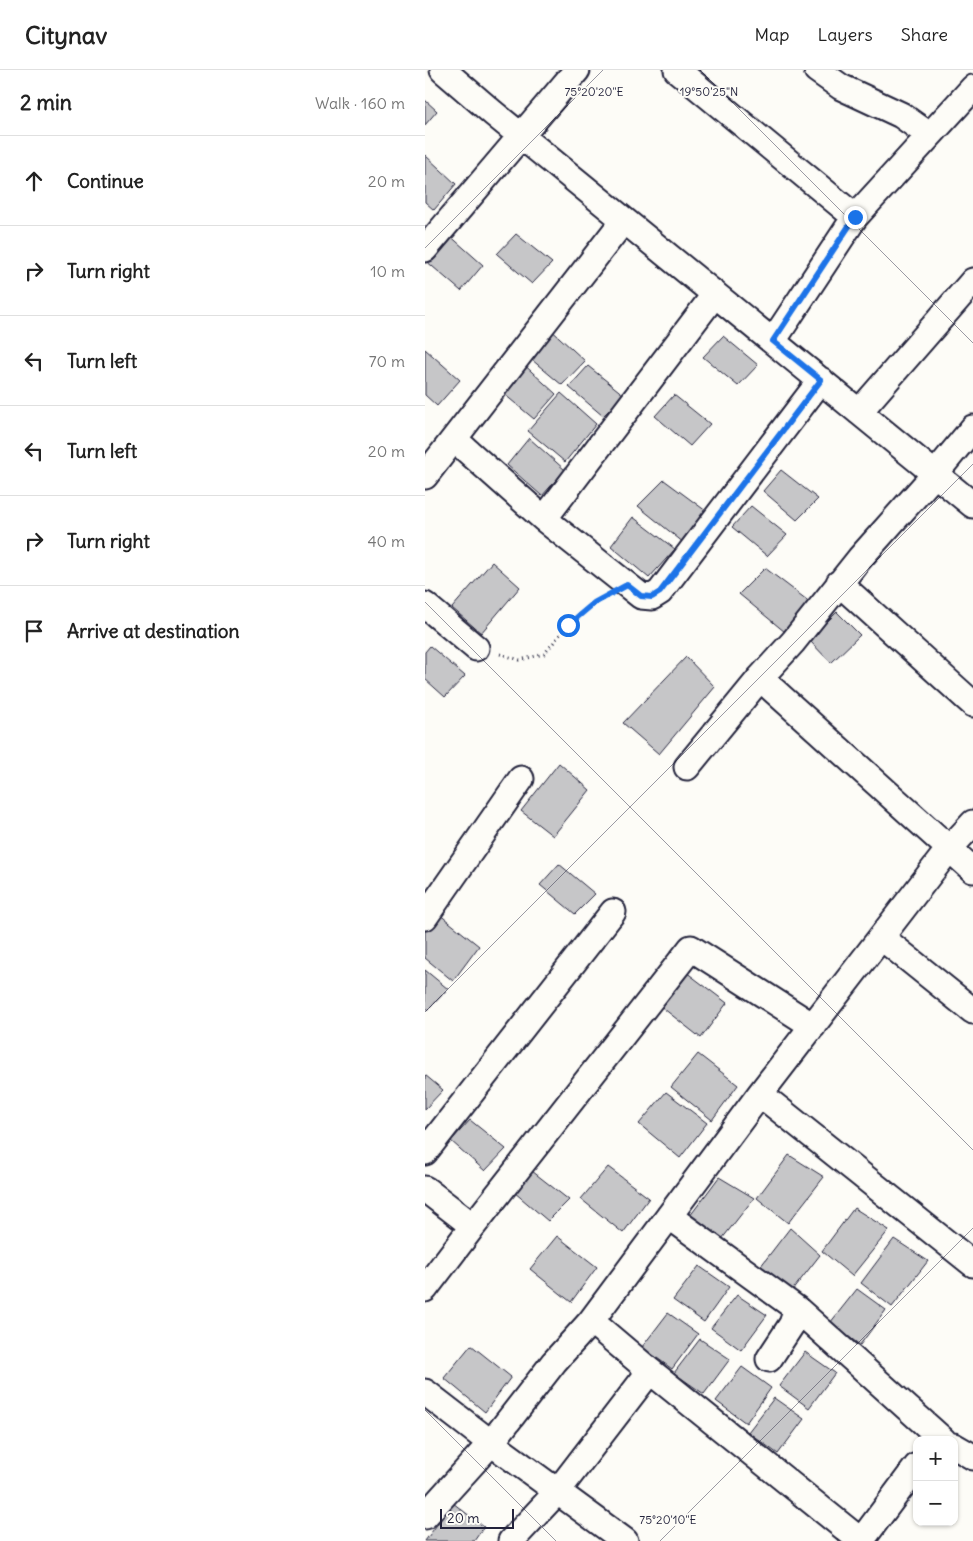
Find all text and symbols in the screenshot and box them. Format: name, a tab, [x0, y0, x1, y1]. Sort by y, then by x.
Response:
text: Citynav	[25, 20, 107, 50]
text: Map	[754, 23, 789, 46]
text: Layers	[817, 23, 873, 46]
text: Share	[901, 23, 948, 46]
text: 75°20'20"E	[564, 84, 624, 99]
text: 19°50'25"N	[680, 84, 738, 99]
text: 2 min	[20, 89, 72, 116]
text: Walk · 160 m	[315, 93, 405, 113]
icon: ahead	[20, 167, 48, 195]
text: Continue	[67, 169, 144, 193]
text: 20 m	[368, 171, 405, 191]
route end	[844, 206, 867, 229]
icon: right	[20, 257, 48, 285]
text: Turn right	[67, 259, 150, 283]
text: 10 m	[370, 261, 405, 281]
icon: left	[20, 347, 48, 375]
text: Turn left	[67, 349, 137, 373]
text: 70 m	[369, 351, 405, 371]
icon: left	[20, 437, 48, 465]
text: Turn left	[67, 439, 137, 463]
text: 20 m	[368, 441, 405, 461]
icon: right	[20, 527, 48, 555]
text: Turn right	[67, 529, 150, 553]
text: 40 m	[367, 531, 405, 551]
route start	[557, 614, 580, 637]
icon: arrive	[20, 617, 48, 645]
text: Arrive at destination	[67, 619, 240, 643]
map controls	[913, 1436, 958, 1526]
button: +	[913, 1436, 958, 1481]
button: −	[913, 1481, 958, 1526]
scale bar	[440, 1506, 514, 1529]
text: 20 m	[447, 1509, 480, 1527]
text: 75°20'10"E	[639, 1512, 697, 1527]

